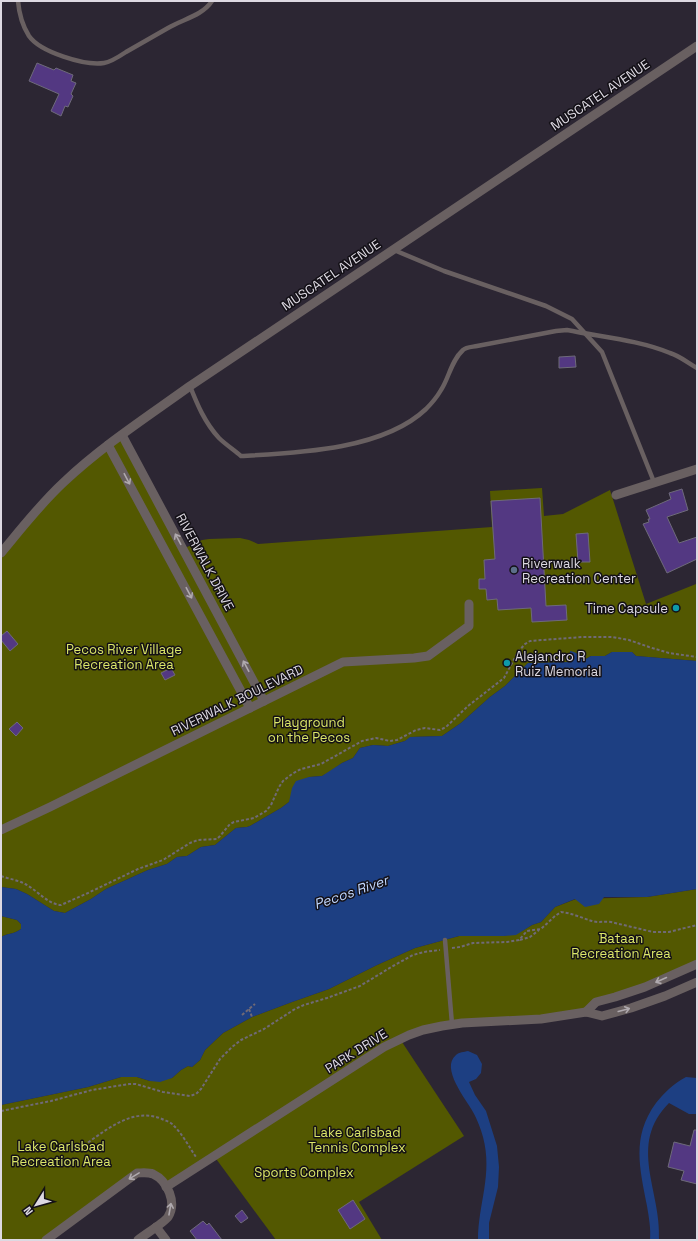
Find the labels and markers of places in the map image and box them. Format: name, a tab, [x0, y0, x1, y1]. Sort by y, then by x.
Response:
place label: Riverwalk Recreation Center	[522, 555, 636, 587]
marker: Riverwalk Recreation Center	[509, 565, 519, 575]
place label: Time Capsule	[585, 600, 668, 617]
marker: Time Capsule	[671, 603, 681, 613]
place label: Alejandro R Ruiz Memorial	[515, 648, 601, 680]
marker: Alejandro R Ruiz Memorial	[502, 658, 512, 668]

